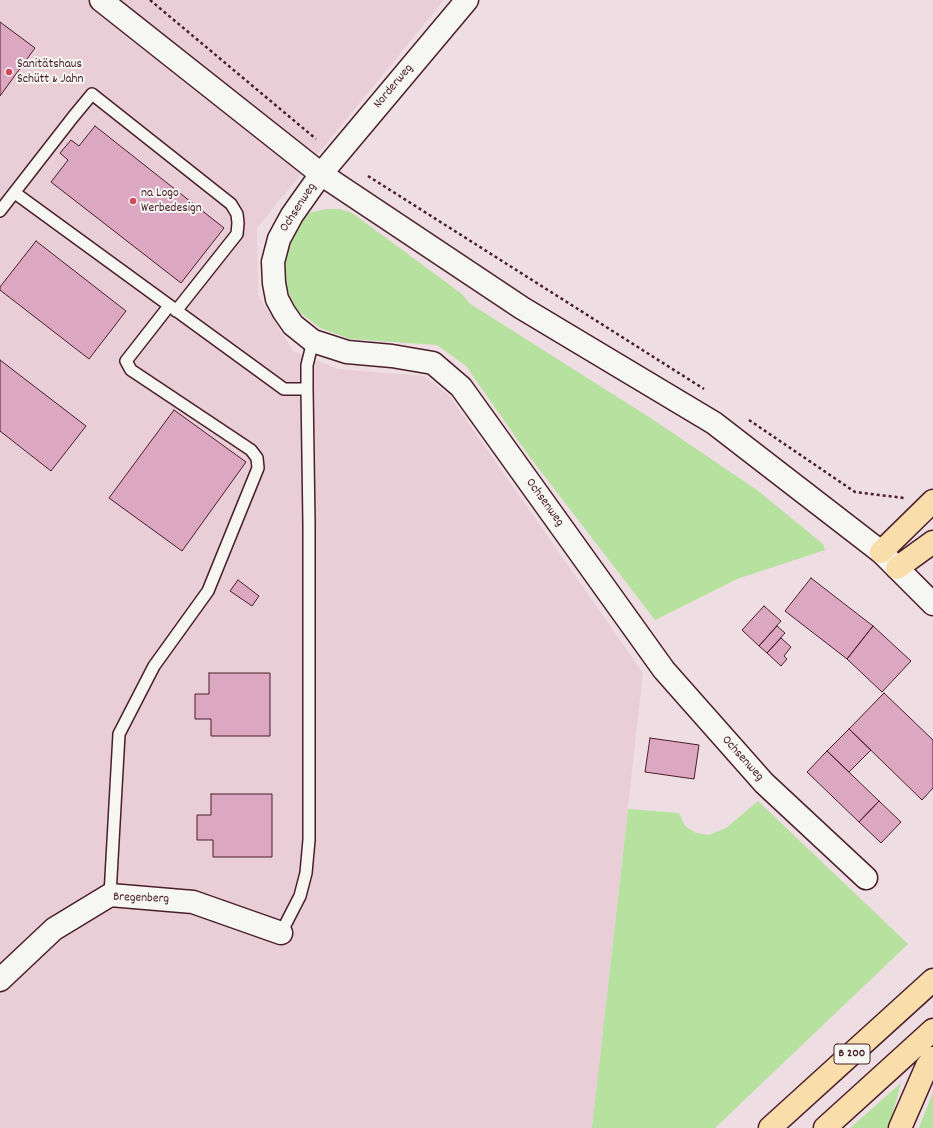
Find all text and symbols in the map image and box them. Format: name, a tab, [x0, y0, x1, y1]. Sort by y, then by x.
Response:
place label: Sanitätshaus Schütt & Jahn	[17, 57, 84, 88]
street label: Norderweg	[371, 62, 417, 112]
marker: Sanitätshaus Schütt & Jahn	[4, 67, 14, 77]
street label: Ochsenweg	[277, 180, 321, 236]
place label: na Logo Werbedesign	[141, 186, 202, 217]
marker: na Logo Werbedesign	[128, 196, 138, 206]
street label: Ochsenweg	[521, 476, 567, 530]
street label: Ochsenweg	[718, 733, 766, 785]
street label: Bregenberg	[113, 890, 169, 908]
road number: B 200	[834, 1044, 870, 1064]

